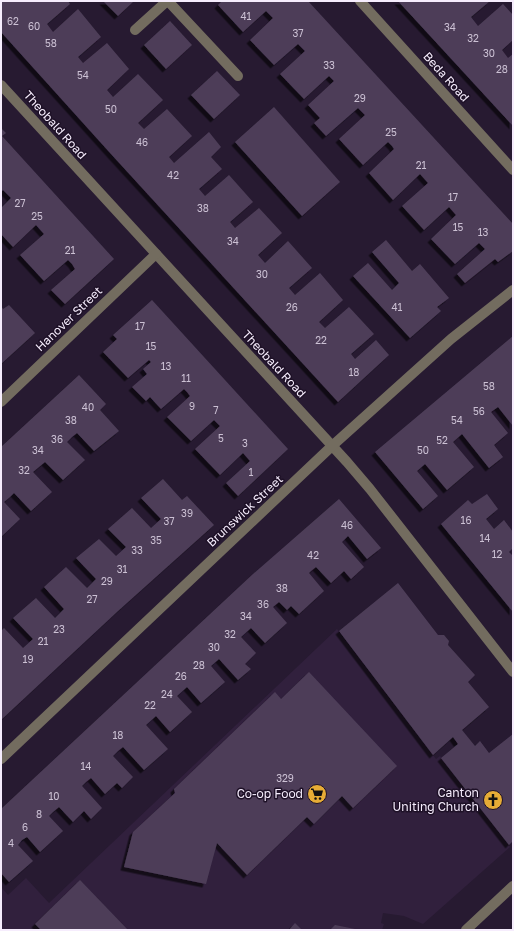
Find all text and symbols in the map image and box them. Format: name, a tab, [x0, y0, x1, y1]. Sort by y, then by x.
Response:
house number: 41	[241, 10, 252, 22]
house number: 62	[7, 15, 19, 27]
house number: 60	[28, 20, 40, 32]
house number: 34	[444, 21, 456, 33]
house number: 37	[292, 27, 304, 39]
house number: 32	[467, 32, 479, 44]
house number: 58	[45, 37, 57, 49]
house number: 30	[483, 47, 495, 59]
street label: Beda Road	[420, 49, 473, 105]
house number: 33	[323, 59, 335, 71]
house number: 28	[496, 63, 508, 75]
house number: 54	[77, 69, 89, 81]
street label: Theobald Road	[21, 87, 90, 162]
house number: 29	[354, 92, 366, 104]
house number: 50	[105, 103, 117, 115]
house number: 25	[385, 126, 397, 138]
house number: 46	[136, 136, 148, 148]
house number: 21	[416, 159, 426, 171]
house number: 42	[167, 169, 179, 181]
house number: 17	[448, 191, 458, 203]
house number: 27	[14, 197, 26, 209]
house number: 38	[197, 202, 209, 214]
house number: 25	[31, 210, 43, 222]
house number: 15	[453, 221, 464, 233]
house number: 13	[478, 226, 488, 238]
house number: 34	[227, 235, 239, 247]
house number: 21	[65, 244, 75, 256]
house number: 30	[256, 268, 268, 280]
street label: Hanover Street	[32, 283, 105, 354]
house number: 26	[286, 301, 298, 313]
house number: 41	[392, 301, 403, 313]
house number: 17	[135, 320, 145, 332]
street label: Theobald Road	[239, 327, 309, 400]
house number: 22	[315, 334, 327, 346]
house number: 15	[146, 340, 157, 352]
house number: 13	[161, 360, 171, 372]
house number: 18	[349, 366, 359, 378]
house number: 11	[181, 372, 191, 384]
house number: 58	[483, 380, 495, 392]
house number: 9	[189, 400, 195, 412]
house number: 40	[82, 401, 94, 413]
house number: 7	[213, 404, 219, 416]
house number: 56	[473, 405, 485, 417]
house number: 38	[65, 414, 77, 426]
house number: 54	[451, 414, 463, 426]
house number: 5	[218, 432, 224, 444]
house number: 36	[51, 433, 63, 445]
house number: 52	[436, 434, 448, 446]
house number: 3	[242, 437, 248, 449]
house number: 34	[32, 444, 44, 456]
house number: 50	[417, 444, 429, 456]
house number: 32	[18, 464, 30, 476]
house number: 1	[249, 466, 254, 478]
street label: Brunswick Street	[204, 471, 286, 550]
house number: 39	[181, 507, 193, 519]
house number: 16	[461, 514, 471, 526]
house number: 37	[163, 515, 175, 527]
house number: 46	[341, 519, 353, 531]
house number: 14	[480, 532, 490, 544]
house number: 35	[150, 534, 162, 546]
house number: 33	[131, 544, 143, 556]
house number: 12	[492, 548, 503, 560]
house number: 42	[307, 549, 319, 561]
house number: 31	[117, 563, 127, 575]
house number: 29	[101, 575, 113, 587]
house number: 38	[276, 582, 288, 594]
house number: 27	[86, 593, 98, 605]
house number: 36	[257, 598, 269, 610]
house number: 34	[240, 610, 252, 622]
house number: 23	[53, 623, 65, 635]
house number: 32	[224, 628, 236, 640]
house number: 21	[38, 635, 48, 647]
house number: 30	[208, 641, 220, 653]
house number: 19	[23, 653, 33, 665]
house number: 28	[193, 659, 205, 671]
house number: 26	[175, 670, 187, 682]
house number: 24	[161, 688, 173, 700]
house number: 22	[144, 699, 156, 711]
house number: 18	[113, 729, 123, 741]
house number: 14	[81, 760, 91, 772]
house number: 329	[276, 772, 294, 784]
supermarket icon: Co-op Food	[306, 783, 328, 805]
place label: Canton Uniting Church	[393, 785, 479, 814]
place label: Co-op Food	[237, 786, 303, 801]
church icon: Canton Uniting Church	[482, 789, 504, 811]
house number: 10	[48, 790, 60, 802]
house number: 8	[36, 808, 42, 820]
house number: 6	[22, 821, 28, 833]
house number: 4	[8, 837, 14, 849]

